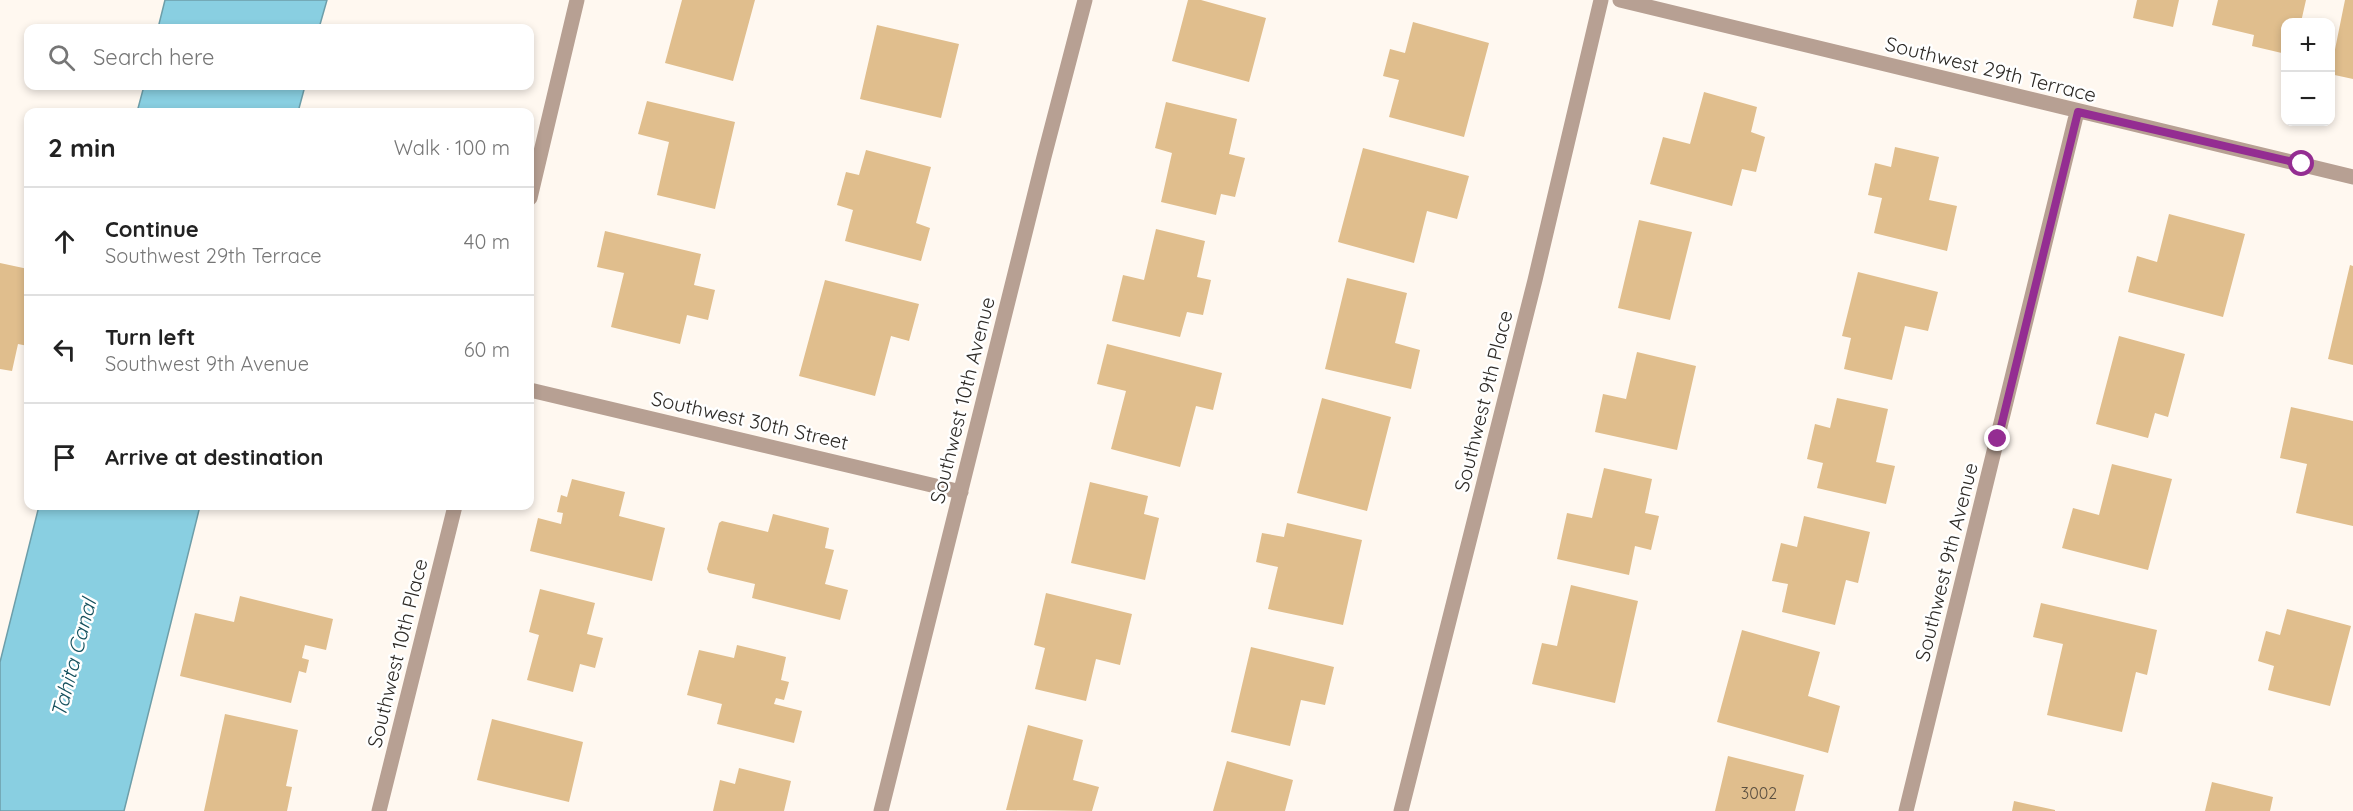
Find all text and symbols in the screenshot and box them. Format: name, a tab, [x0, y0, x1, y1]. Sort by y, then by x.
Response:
map controls	[2281, 18, 2335, 126]
button: +	[2281, 18, 2335, 72]
search box	[24, 24, 534, 90]
street label: Southwest 29th Terrace	[1883, 31, 2099, 107]
icon: search	[45, 41, 78, 74]
text: Search here	[93, 43, 214, 71]
button: −	[2281, 72, 2335, 126]
text: 2 min	[48, 131, 116, 164]
text: Walk · 100 m	[394, 135, 510, 160]
route start	[2288, 150, 2314, 176]
text: Continue	[105, 215, 199, 243]
icon: ahead	[48, 225, 81, 258]
text: 40 m	[464, 229, 510, 254]
text: Southwest 29th Terrace	[105, 243, 322, 268]
street label: Southwest 10th Avenue	[924, 294, 1000, 506]
street label: Southwest 9th Place	[1448, 308, 1518, 494]
text: Turn left	[105, 323, 195, 351]
icon: left	[48, 333, 81, 366]
text: 60 m	[464, 337, 510, 362]
text: Southwest 9th Avenue	[105, 351, 309, 376]
street label: Southwest 30th Street	[649, 385, 851, 455]
route end	[1984, 425, 2010, 451]
icon: arrive	[48, 441, 81, 474]
text: Arrive at destination	[105, 443, 323, 471]
street label: Southwest 9th Avenue	[1909, 460, 1983, 664]
street label: Southwest 10th Place	[361, 556, 433, 750]
water label: Tahita Canal	[45, 594, 102, 720]
house number: 3002	[1741, 783, 1777, 803]

